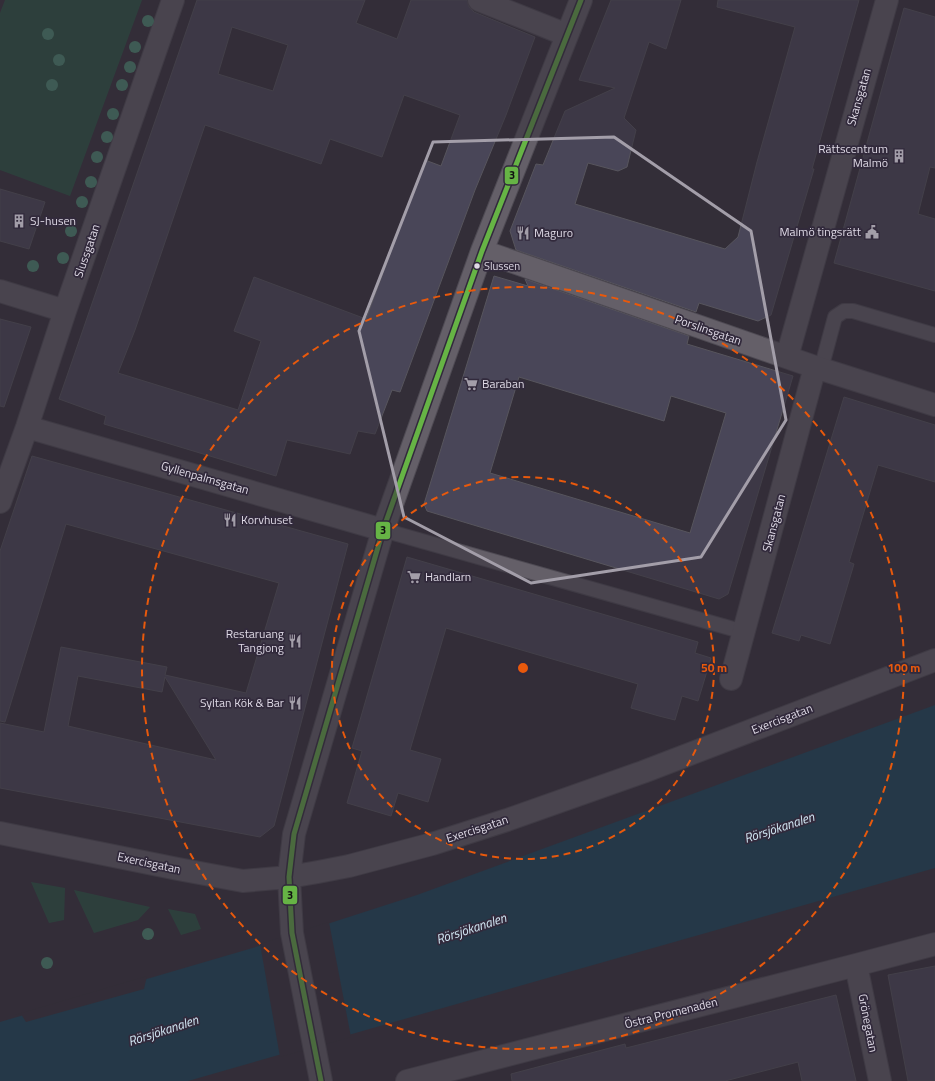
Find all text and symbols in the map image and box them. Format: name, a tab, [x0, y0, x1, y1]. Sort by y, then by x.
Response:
street label: Skansgatan	[841, 66, 876, 128]
place label: Rättscentrum Malmö	[818, 139, 888, 172]
building icon: Rättscentrum Malmö	[891, 148, 907, 164]
line badge: 3	[504, 166, 519, 185]
text: 3	[509, 167, 515, 183]
place label: SJ-husen	[30, 211, 76, 230]
building icon: SJ-husen	[11, 213, 27, 229]
street label: Slussgatan	[68, 221, 105, 280]
place label: Malmö tingsrätt	[780, 222, 862, 241]
place label: Maguro	[534, 223, 573, 242]
public building icon: Malmö tingsrätt	[864, 224, 880, 240]
restaurant icon: Maguro	[515, 225, 531, 241]
place label: Slussen	[484, 258, 520, 274]
marker: Slussen	[472, 261, 482, 271]
street label: Porslinsgatan	[672, 309, 744, 350]
place label: Baraban	[482, 374, 524, 393]
supermarket icon: Baraban	[463, 376, 479, 392]
street label: Gyllenpalmsgatan	[159, 456, 251, 499]
street label: Skansgatan	[757, 492, 790, 554]
place label: Korvhuset	[241, 510, 293, 529]
restaurant icon: Korvhuset	[222, 512, 238, 528]
line badge: 3	[375, 521, 391, 540]
text: 3	[380, 522, 386, 538]
place label: Handlarn	[425, 567, 471, 586]
supermarket icon: Handlarn	[406, 569, 422, 585]
place label: Restaruang Tangjong	[226, 624, 284, 657]
restaurant icon: Restaruang Tangjong	[287, 633, 303, 649]
text: 50 m	[701, 658, 727, 677]
text: 100 m	[888, 658, 920, 677]
centre of rings	[516, 661, 530, 675]
place label: Syltan Kök & Bar	[200, 693, 284, 712]
restaurant icon: Syltan Kök & Bar	[287, 695, 303, 711]
street label: Exercisgatan	[748, 698, 815, 739]
water label: Rörsjökanalen	[741, 806, 817, 848]
street label: Exercisgatan	[443, 810, 510, 847]
street label: Exercisgatan	[116, 847, 183, 878]
line badge: 3	[282, 885, 298, 905]
text: 3	[287, 887, 293, 903]
water label: Rörsjökanalen	[433, 907, 509, 949]
street label: Östra Promenaden	[622, 992, 719, 1033]
street label: Grönegatan	[854, 992, 883, 1054]
water label: Rörsjökanalen	[125, 1009, 201, 1051]

